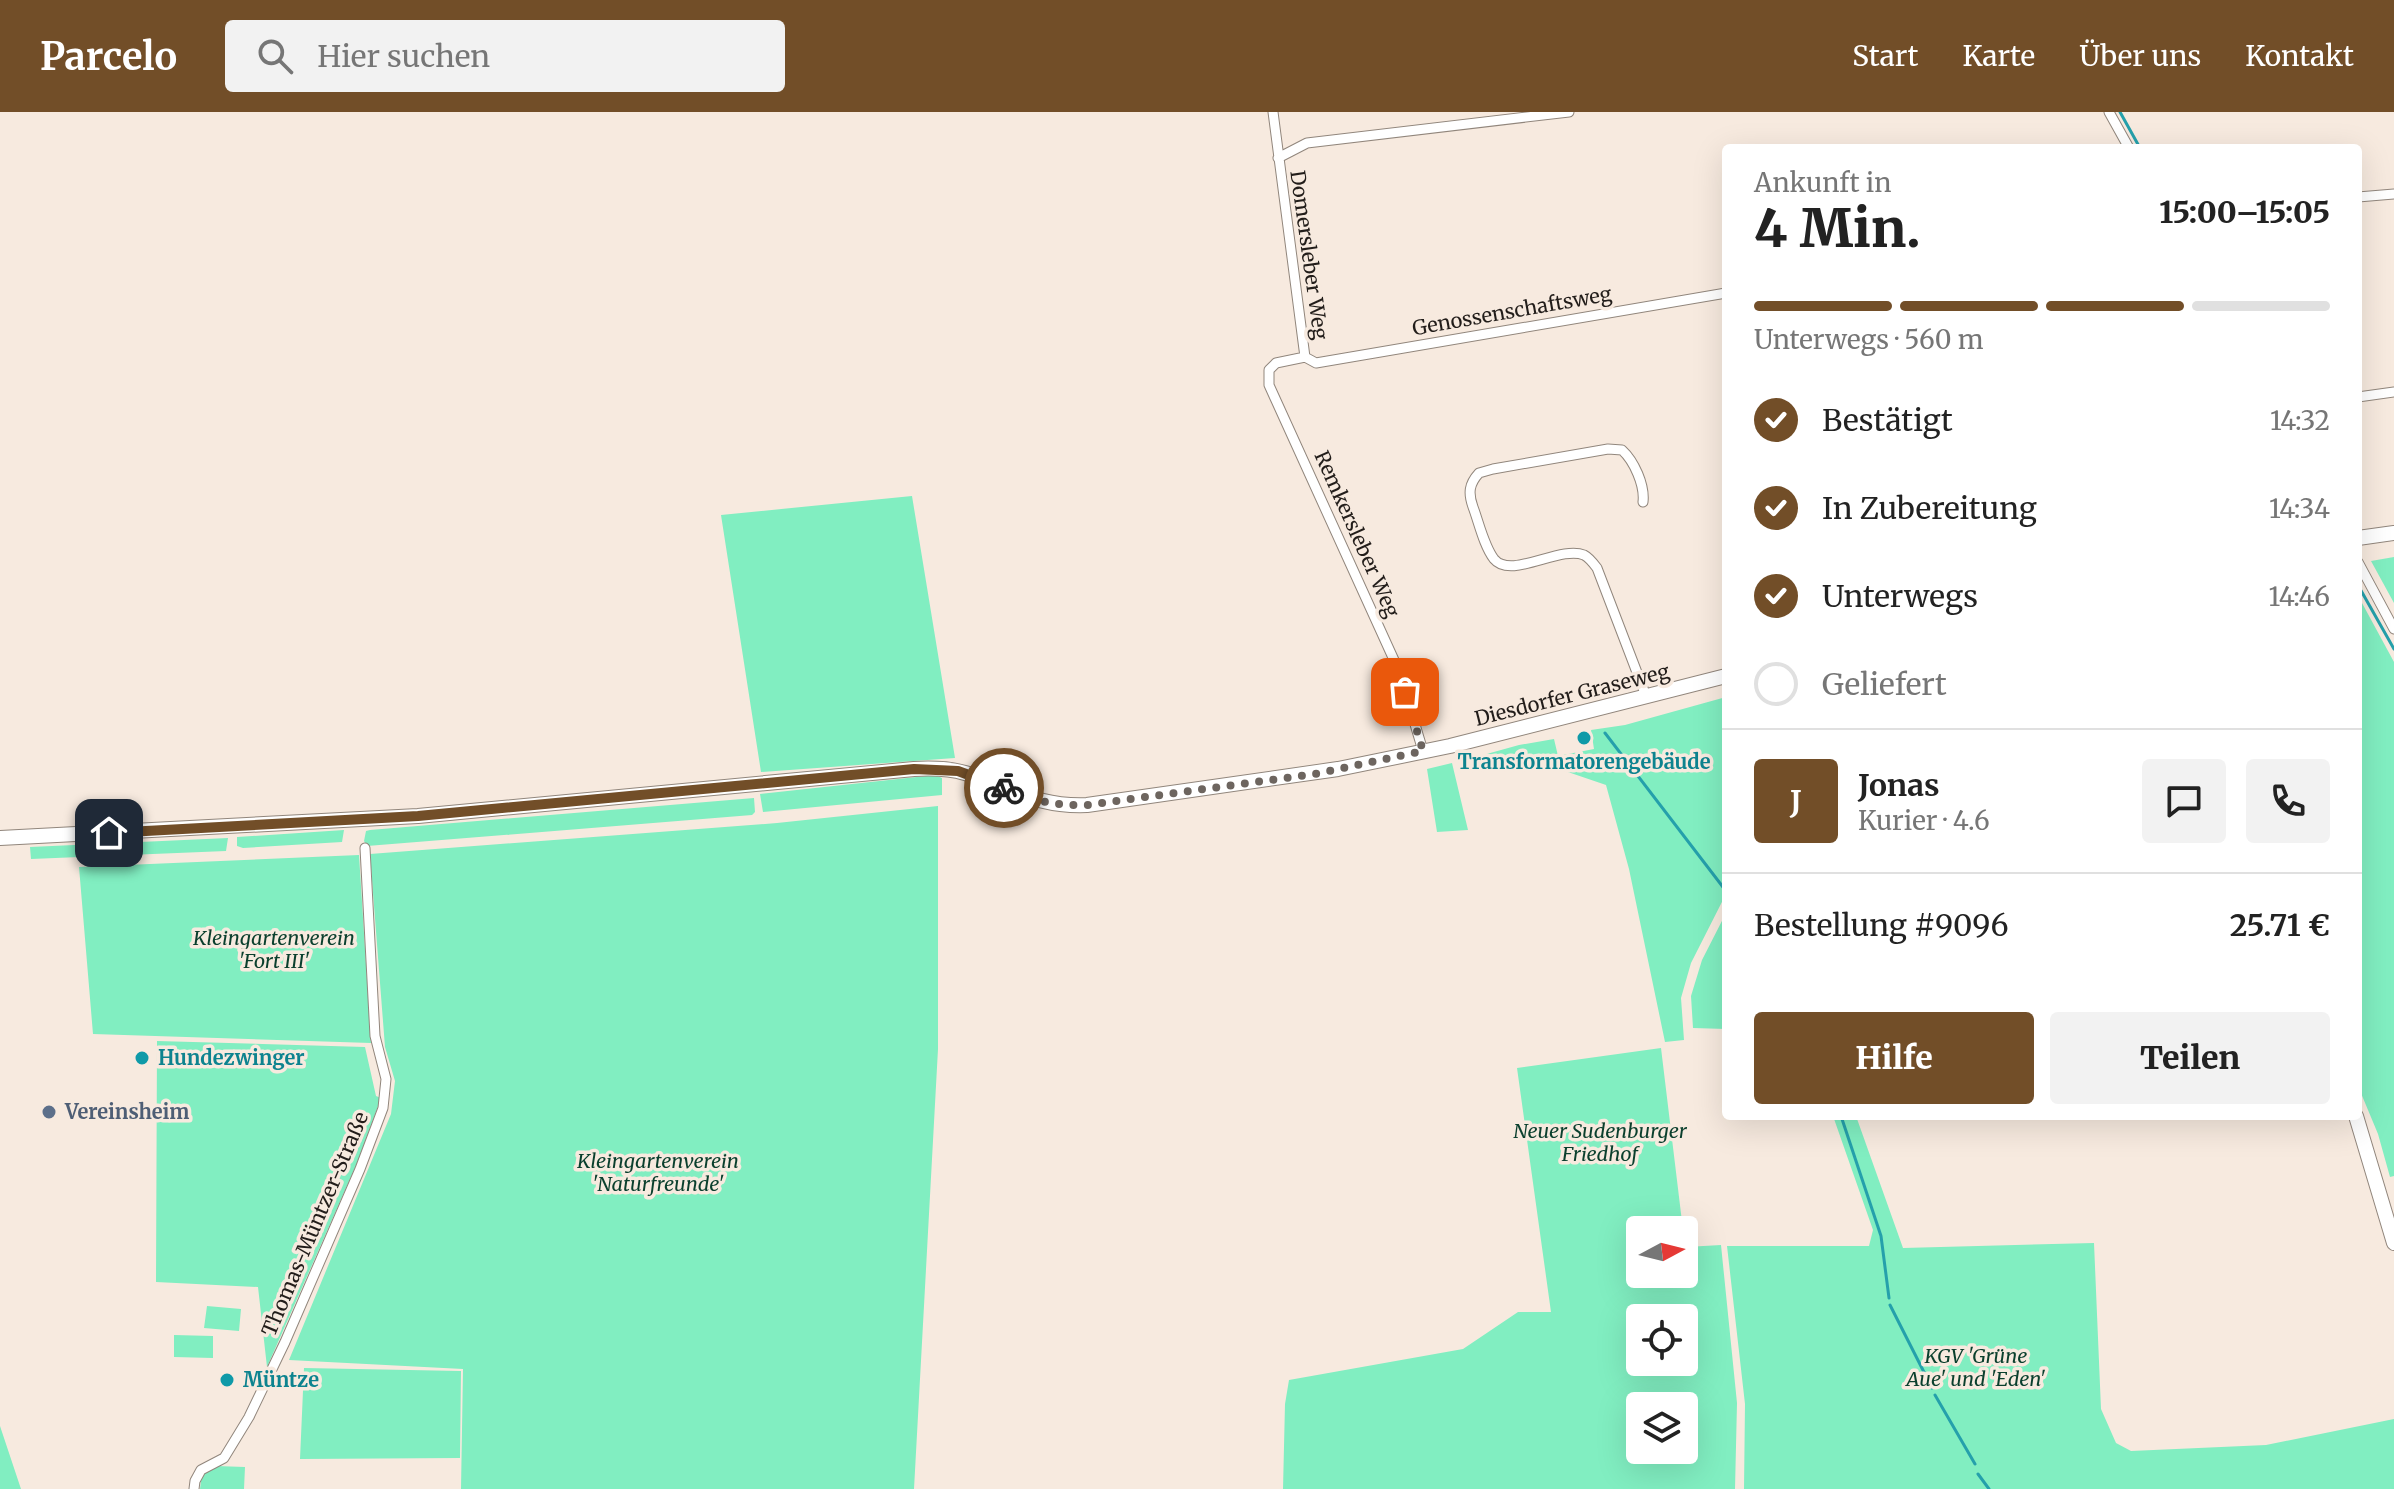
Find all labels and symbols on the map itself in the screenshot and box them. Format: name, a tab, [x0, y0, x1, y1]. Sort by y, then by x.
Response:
street label: Domersleber Weg	[1285, 169, 1334, 341]
street label: Genossenschaftsweg	[1410, 281, 1614, 340]
street label: Remkersleber Weg	[1309, 447, 1405, 621]
pin	[1371, 658, 1439, 726]
street label: Diesdorfer Graseweg	[1472, 658, 1672, 731]
marker: Transformatorengebäude	[1575, 729, 1593, 747]
courier	[964, 748, 1044, 828]
place label: Transformatorengebäude	[1457, 749, 1711, 774]
pin	[75, 799, 143, 867]
park label: Kleingartenverein 'Fort III'	[192, 925, 355, 973]
place label: Hundezwinger	[158, 1045, 305, 1070]
marker: Hundezwinger	[133, 1049, 151, 1067]
place label: Vereinsheim	[64, 1099, 189, 1124]
marker: Vereinsheim	[40, 1103, 58, 1121]
street label: Thomas-Müntzer-Straße	[256, 1108, 373, 1340]
park label: Neuer Sudenburger Friedhof	[1513, 1118, 1688, 1166]
park label: Kleingartenverein 'Naturfreunde'	[576, 1148, 739, 1196]
north arrow	[1626, 1216, 1698, 1288]
park label: KGV 'Grüne Aue' und 'Eden'	[1904, 1343, 2046, 1391]
place label: Müntze	[243, 1367, 319, 1392]
marker: Müntze	[218, 1371, 236, 1389]

